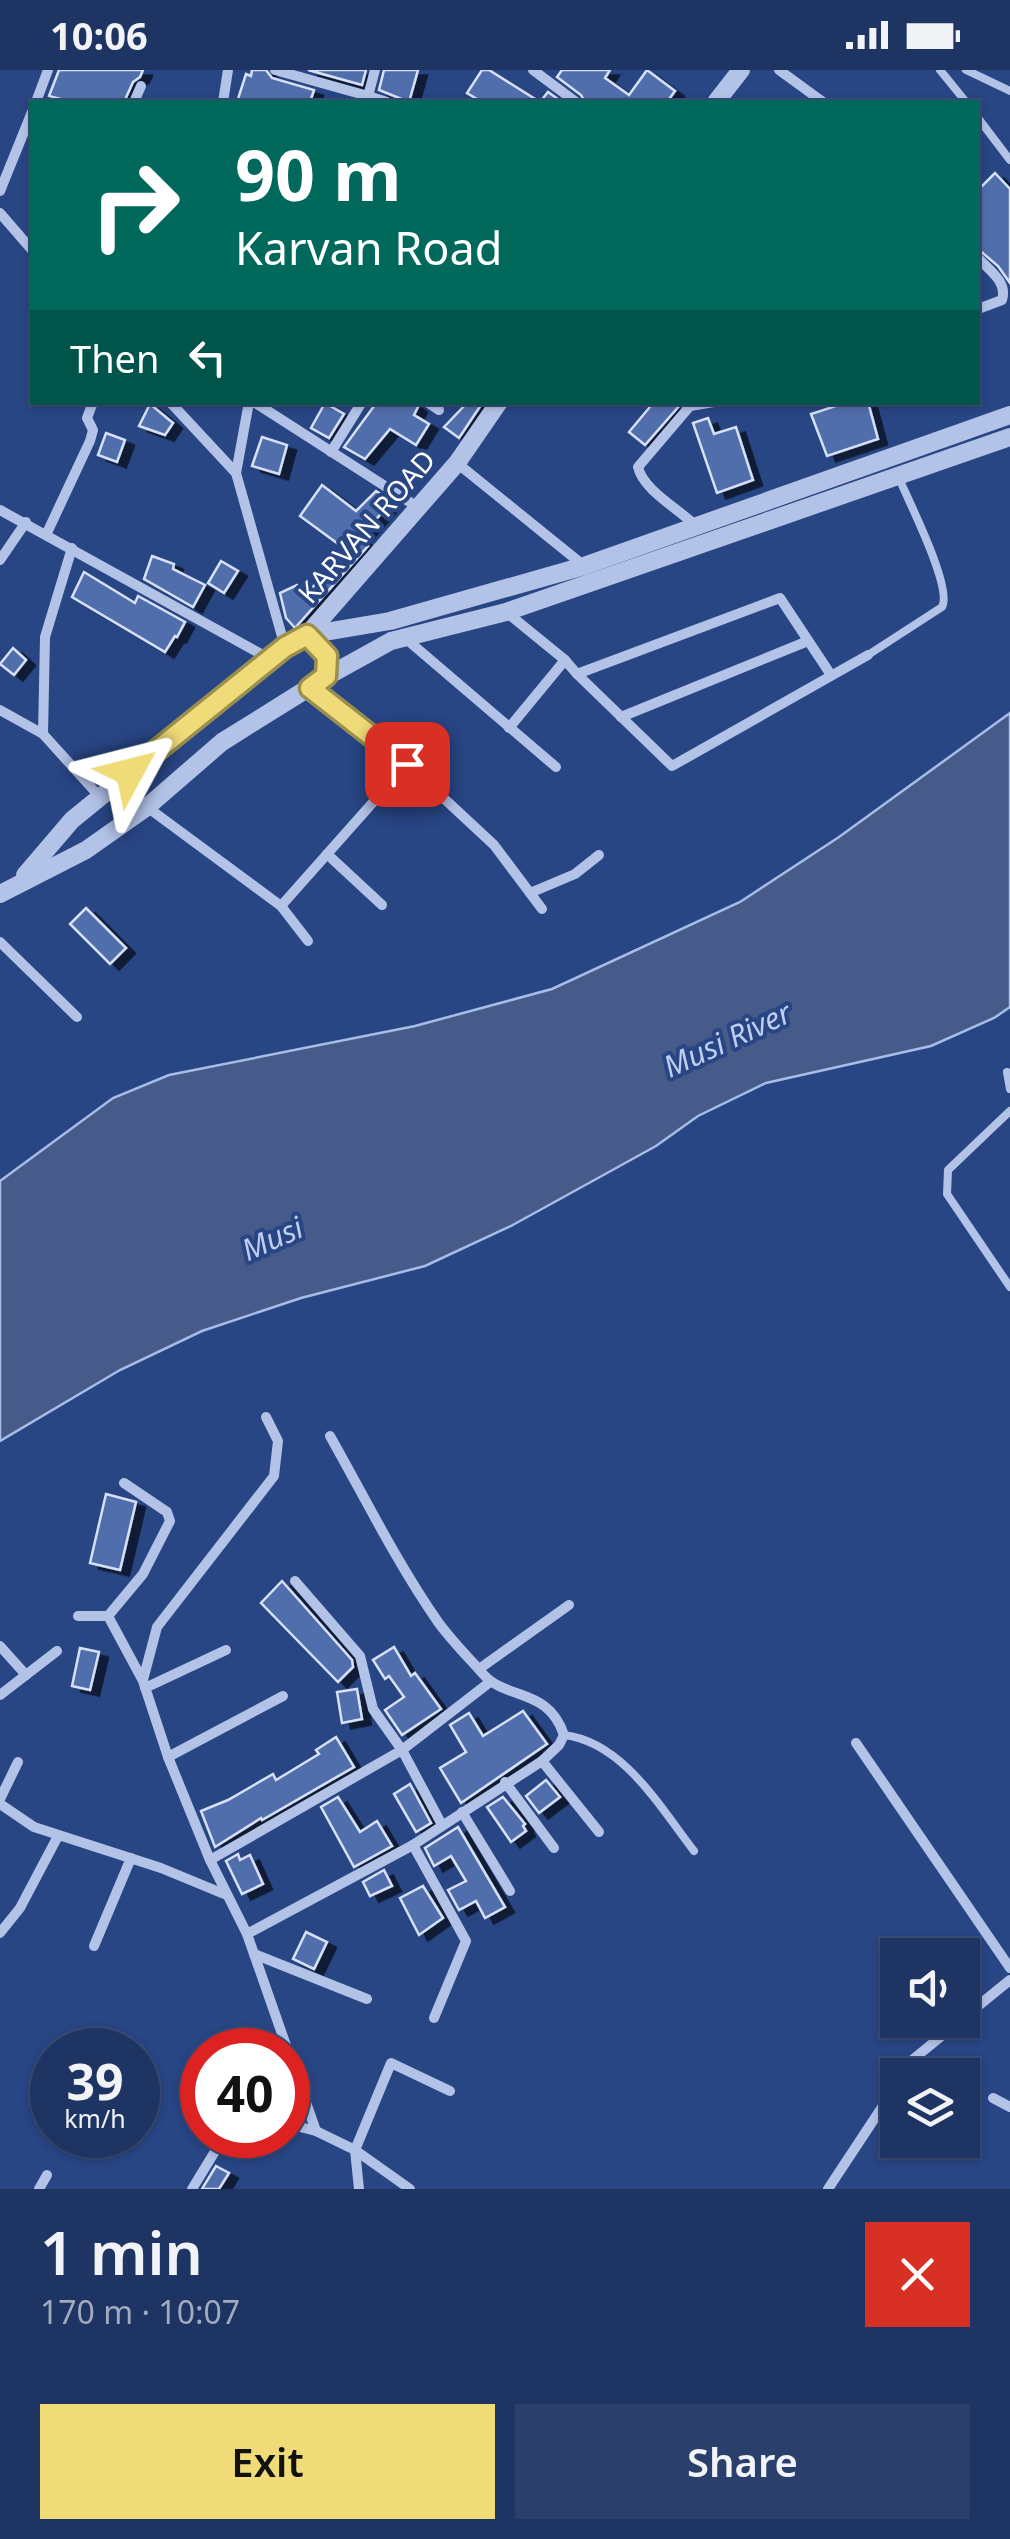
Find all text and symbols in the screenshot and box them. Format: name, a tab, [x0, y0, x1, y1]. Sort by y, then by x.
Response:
text: 10:06	[50, 9, 148, 61]
text: 90 m	[235, 126, 402, 222]
icon: right	[70, 140, 200, 270]
text: Karvan Road	[235, 217, 502, 278]
icon: left	[180, 330, 235, 385]
text: Then	[70, 332, 160, 384]
street label: KARVAN ROAD	[289, 441, 443, 611]
position arrow	[78, 720, 182, 824]
pin	[365, 722, 450, 807]
icon: arrive	[380, 737, 435, 792]
water label: Musi River	[656, 991, 799, 1087]
water label: Musi	[235, 1206, 310, 1270]
map controls	[880, 1938, 980, 2158]
button: sound	[880, 1938, 980, 2038]
speed limit sign: 40	[180, 2028, 310, 2158]
text: 39	[66, 2047, 124, 2115]
button: layers	[880, 2058, 980, 2158]
text: km/h	[64, 2101, 126, 2135]
text: 1 min	[40, 2211, 203, 2293]
button: close	[865, 2222, 970, 2327]
text: 170 m · 10:07	[40, 2290, 240, 2333]
button: Exit	[40, 2404, 495, 2519]
button: Share	[515, 2404, 970, 2519]

